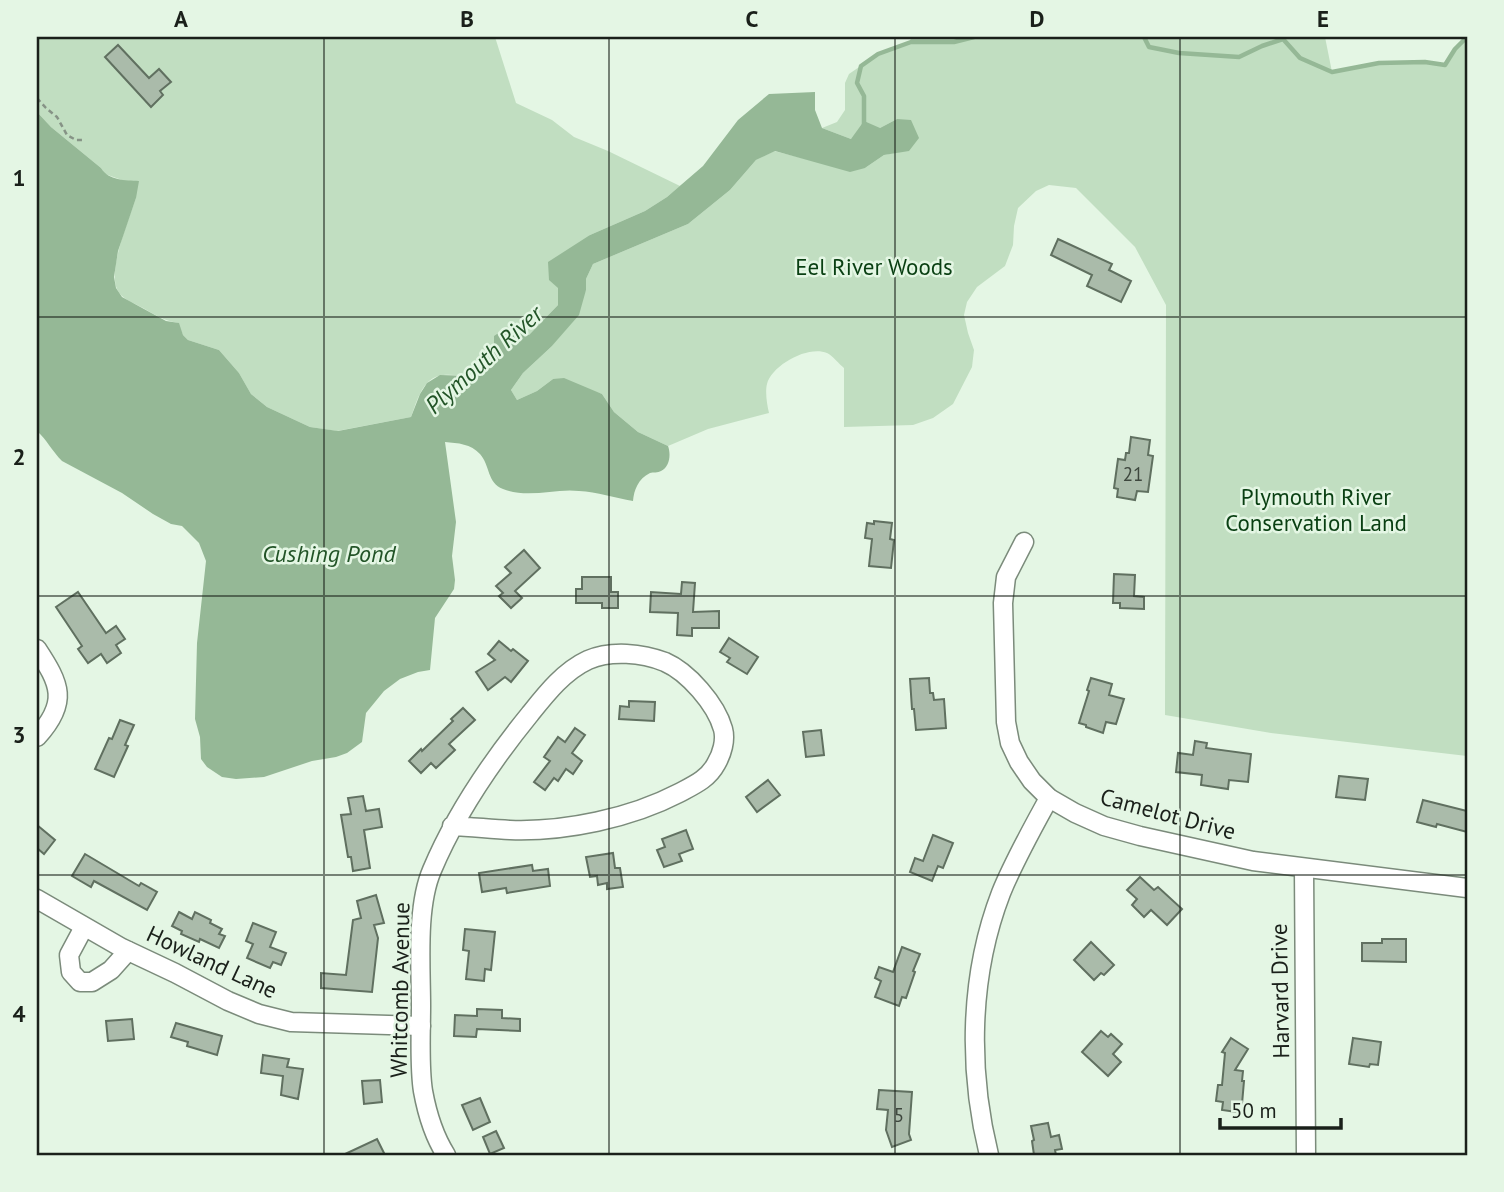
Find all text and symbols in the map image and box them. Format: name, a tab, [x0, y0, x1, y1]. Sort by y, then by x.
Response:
text: A	[174, 4, 188, 33]
text: B	[460, 4, 474, 33]
text: C	[746, 4, 759, 33]
text: D	[1030, 4, 1044, 33]
text: E	[1317, 4, 1329, 33]
text: 1	[12, 163, 26, 192]
park label: Eel River Woods	[795, 252, 953, 281]
water label: Plymouth River	[418, 297, 550, 421]
text: 2	[12, 442, 26, 471]
house number: 21	[1123, 462, 1143, 486]
park label: Plymouth River Conservation Land	[1225, 482, 1407, 537]
water label: Cushing Pond	[262, 538, 397, 569]
text: 3	[12, 720, 26, 749]
street label: Camelot Drive	[1097, 782, 1239, 846]
street label: Whitcomb Avenue	[383, 902, 416, 1078]
street label: Howland Lane	[142, 919, 282, 1004]
street label: Harvard Drive	[1264, 923, 1295, 1059]
text: 4	[12, 999, 26, 1028]
scale bar	[1220, 1087, 1341, 1131]
text: 50 m	[1231, 1097, 1277, 1124]
house number: 5	[894, 1103, 904, 1127]

